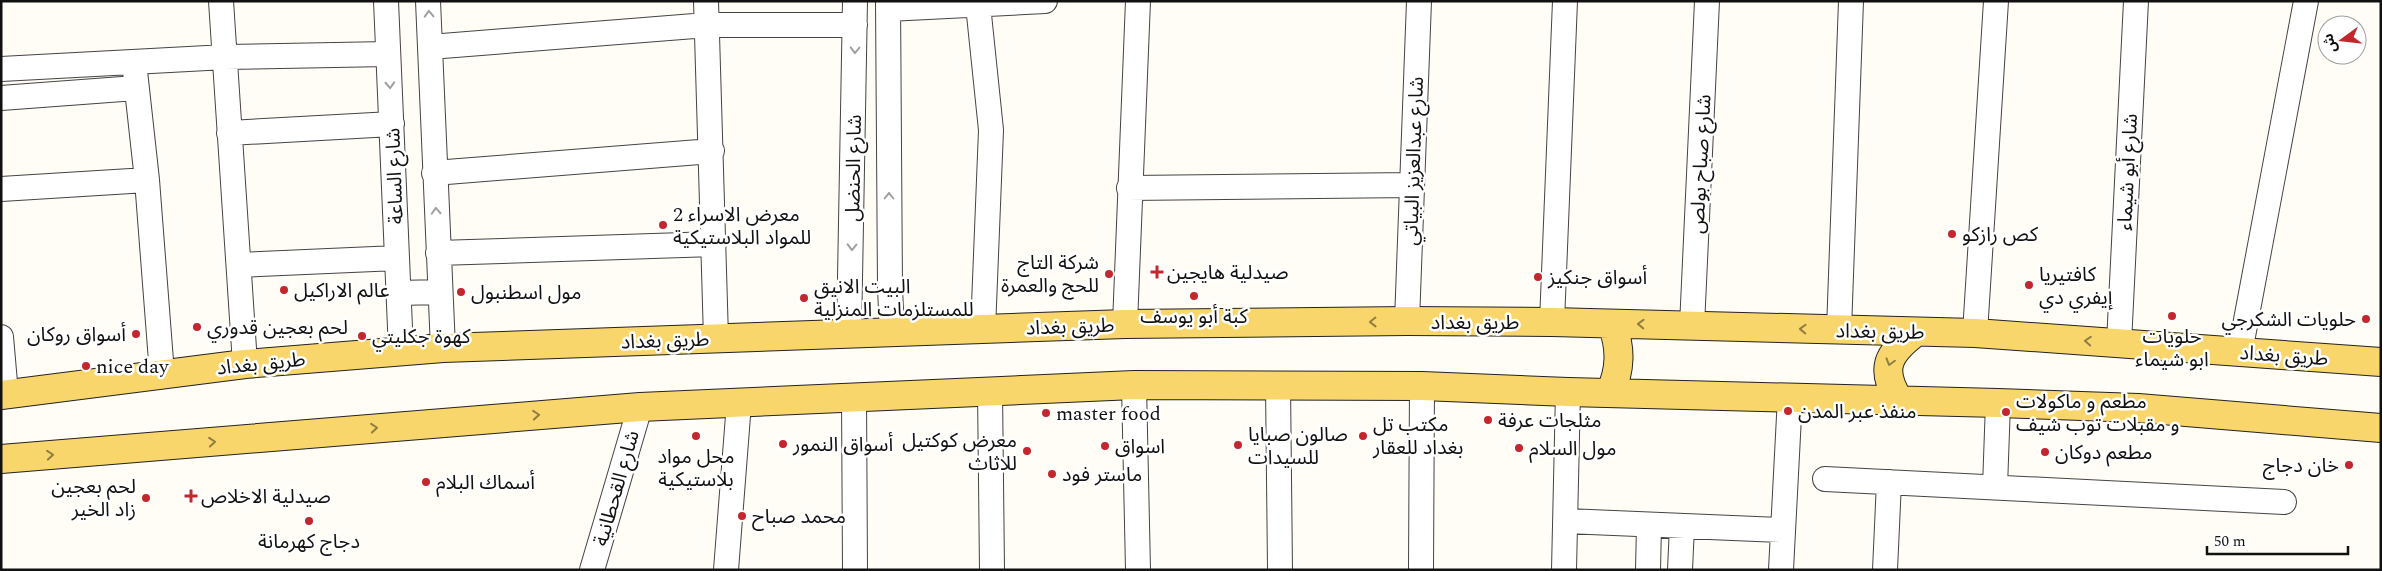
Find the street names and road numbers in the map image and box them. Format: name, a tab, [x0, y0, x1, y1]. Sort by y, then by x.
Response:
street label: شارع عبدالعزيز البياتي	[1396, 76, 1432, 246]
street label: شارع صباح بولص	[1682, 94, 1720, 235]
street label: شارع أبو شيماء	[2110, 113, 2146, 231]
street label: شارع الحنضل	[838, 114, 870, 222]
street label: شارع الساعة	[378, 127, 412, 225]
street label: طريق بغداد	[1431, 308, 1519, 338]
street label: طريق بغداد	[1025, 310, 1115, 344]
street label: طريق بغداد	[1835, 316, 1925, 348]
street label: طريق بغداد	[620, 324, 710, 358]
street label: طريق بغداد	[2239, 338, 2329, 374]
street label: طريق بغداد	[215, 344, 307, 384]
street label: شارع القحطانية	[586, 427, 648, 550]

